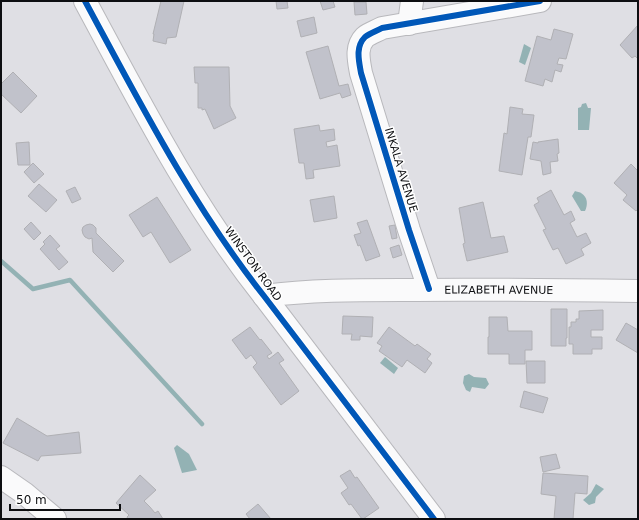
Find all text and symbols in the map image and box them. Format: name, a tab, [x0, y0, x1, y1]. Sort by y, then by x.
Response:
street label: INKALA AVENUE	[382, 126, 420, 214]
street label: WINSTON ROAD	[222, 224, 284, 304]
street label: ELIZABETH AVENUE	[444, 283, 553, 297]
scale bar	[10, 486, 120, 512]
text: 50 m	[16, 493, 47, 507]

